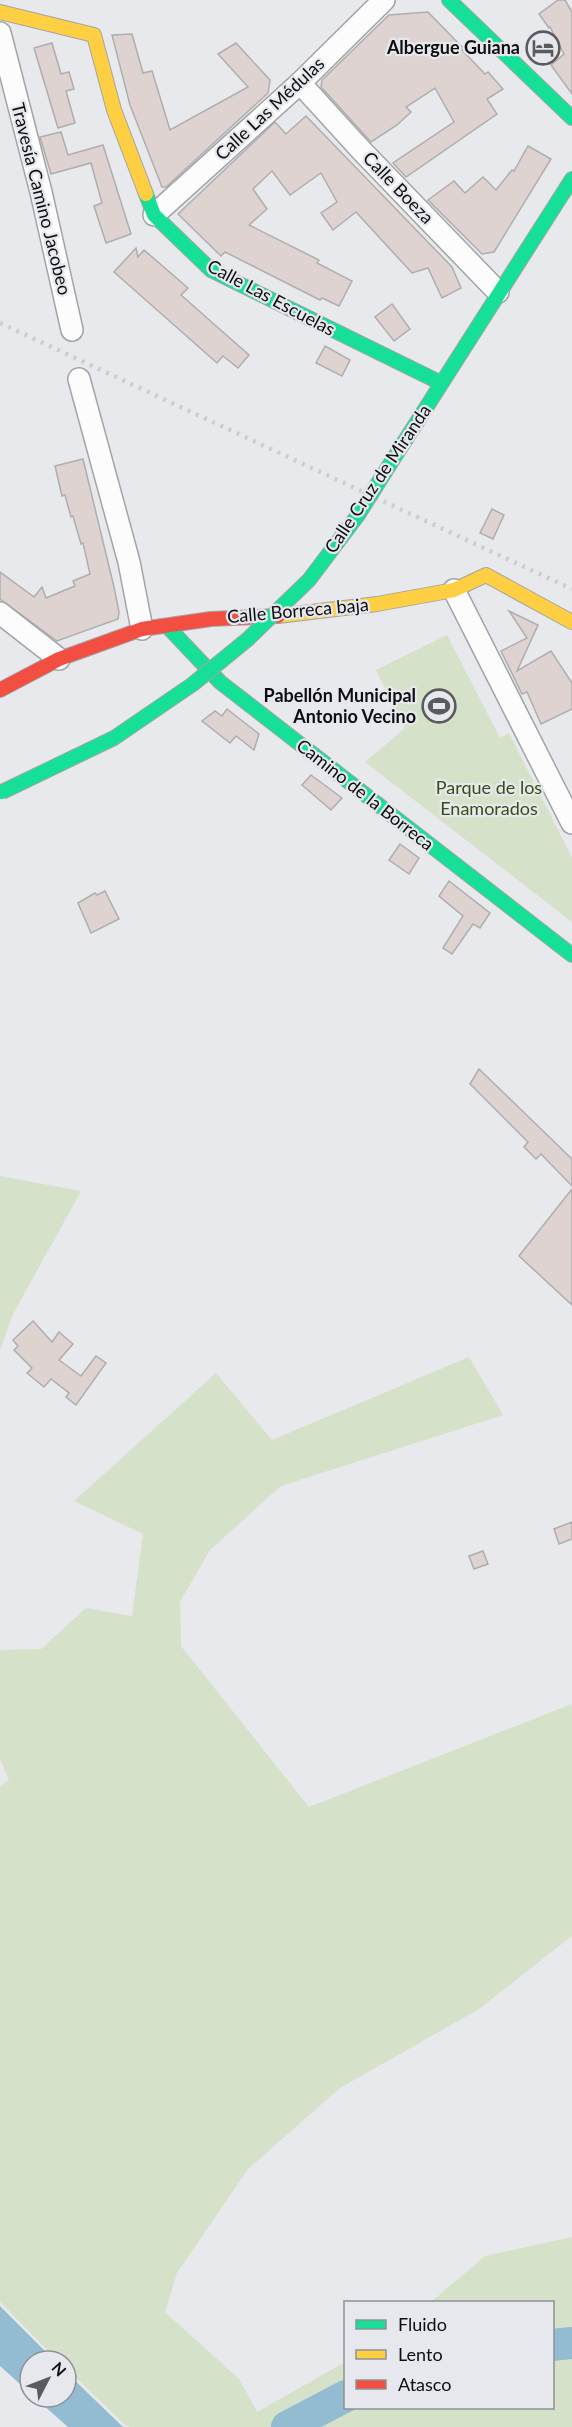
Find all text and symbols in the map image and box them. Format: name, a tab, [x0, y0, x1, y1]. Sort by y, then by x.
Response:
hotel icon: Albergue Guiana	[525, 30, 561, 66]
place label: Albergue Guiana	[386, 36, 520, 58]
street label: Calle Las Médulas	[210, 52, 329, 164]
street label: Travesía Camino Jacobeo	[7, 100, 76, 297]
street label: Calle Boeza	[359, 147, 439, 228]
street label: Calle Las Escuelas	[204, 254, 339, 340]
street label: Calle Cruz de Miranda	[319, 400, 435, 557]
street label: Calle Borreca baja	[226, 593, 370, 627]
place label: Pabellón Municipal Antonio Vecino	[264, 684, 416, 727]
sports icon: Pabellón Municipal Antonio Vecino	[421, 688, 457, 724]
street label: Camino de la Borreca	[292, 734, 439, 855]
park label: Parque de los Enamorados	[436, 776, 542, 819]
legend	[344, 2301, 554, 2409]
text: Fluido	[398, 2313, 447, 2335]
text: Lento	[398, 2343, 443, 2365]
north arrow	[18, 2349, 78, 2409]
text: N	[48, 2358, 71, 2380]
text: Atasco	[398, 2373, 451, 2395]

